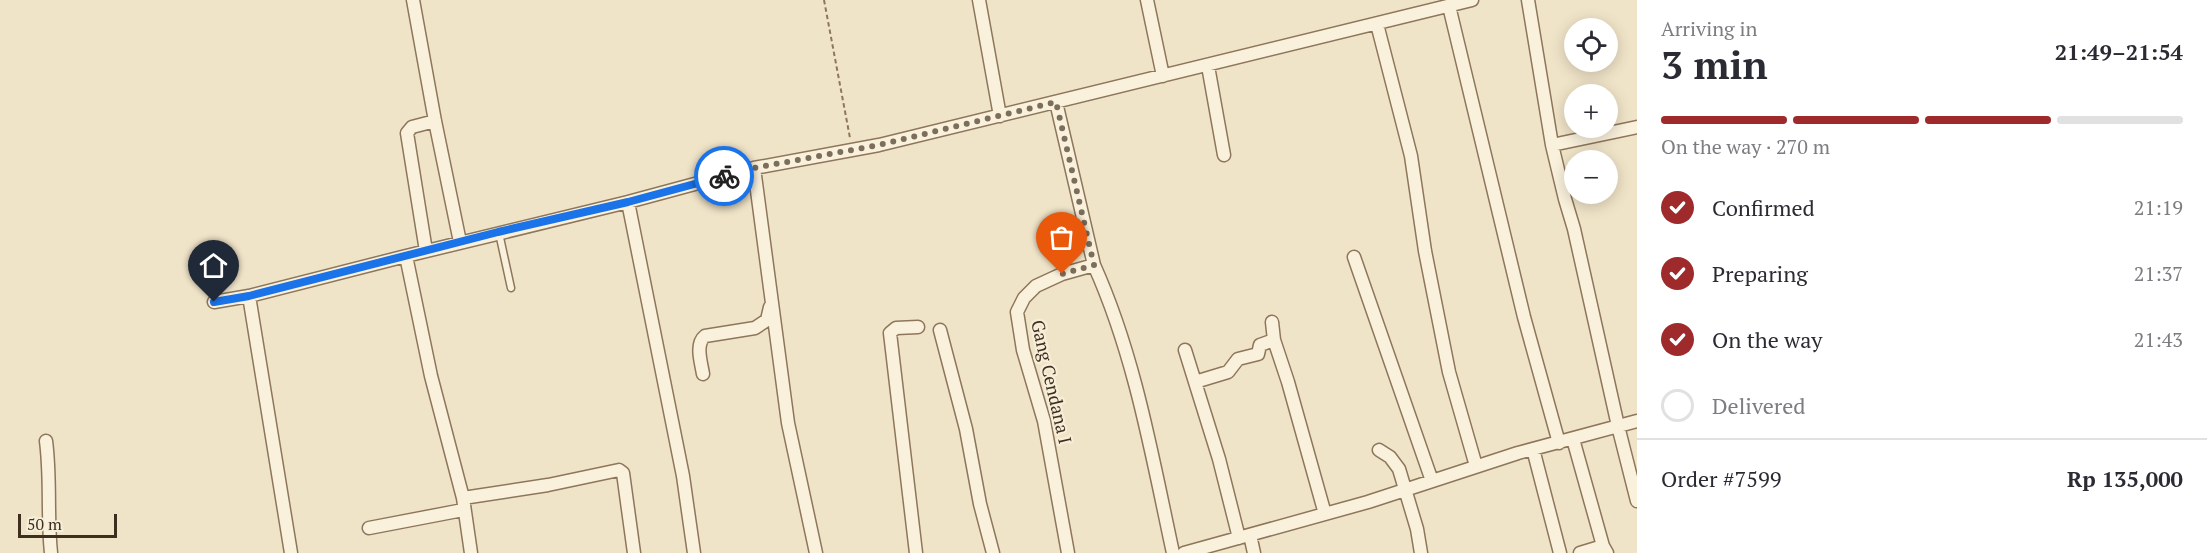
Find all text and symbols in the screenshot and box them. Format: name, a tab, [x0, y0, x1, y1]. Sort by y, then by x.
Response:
text: Arriving in	[1661, 15, 1757, 42]
map controls	[1564, 18, 1618, 204]
button: locate	[1564, 18, 1618, 72]
text: 21:49–21:54	[2055, 37, 2183, 66]
text: 3 min	[1661, 38, 1768, 90]
button: +	[1564, 84, 1618, 138]
text: On the way · 270 m	[1661, 133, 1830, 160]
courier	[694, 146, 754, 206]
button: −	[1564, 150, 1618, 204]
icon: bike	[708, 160, 741, 193]
icon: check	[1661, 191, 1694, 224]
text: Confirmed	[1712, 193, 1815, 222]
text: 21:19	[2134, 194, 2183, 221]
pin	[1036, 212, 1087, 274]
icon: bag	[1045, 221, 1078, 254]
pin	[188, 240, 239, 302]
icon: home	[197, 249, 230, 282]
icon: check	[1661, 257, 1694, 290]
text: Preparing	[1712, 259, 1808, 288]
text: 21:37	[2134, 260, 2183, 287]
street label: Gang Cendana I	[1026, 317, 1078, 446]
icon: check	[1661, 323, 1694, 356]
text: On the way	[1712, 325, 1822, 354]
text: 21:43	[2134, 326, 2183, 353]
text: Delivered	[1712, 391, 1805, 420]
text: Order #7599	[1661, 464, 1781, 493]
text: Rp 135,000	[2067, 464, 2183, 493]
scale bar	[18, 511, 117, 538]
text: 50 m	[27, 513, 62, 535]

